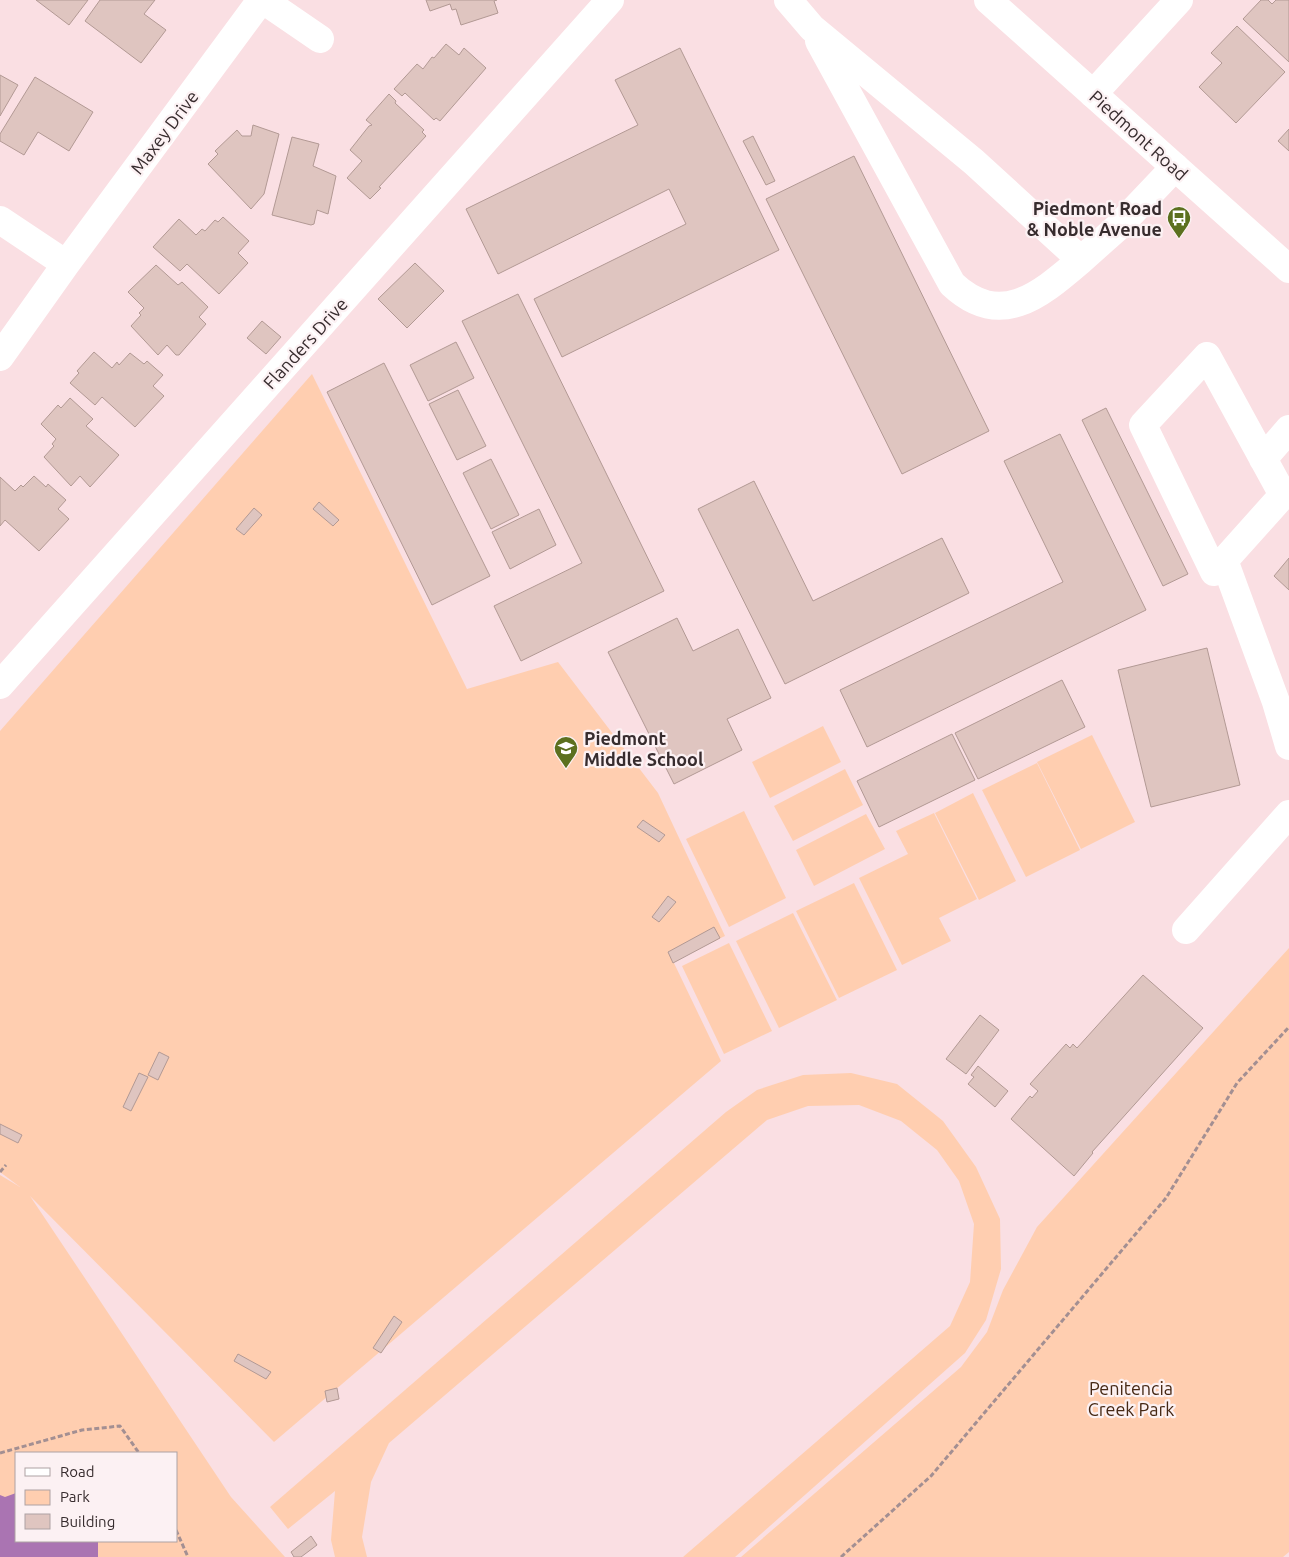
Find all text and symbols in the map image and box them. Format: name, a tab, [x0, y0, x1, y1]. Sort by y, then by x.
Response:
street label: Maxey Drive	[126, 86, 202, 178]
street label: Piedmont Road	[1086, 86, 1192, 184]
place label: Piedmont Road & Noble Avenue	[1027, 198, 1162, 239]
bus stop icon: Piedmont Road & Noble Avenue	[1166, 205, 1192, 239]
street label: Flanders Drive	[259, 293, 351, 393]
place label: Piedmont Middle School	[584, 728, 704, 769]
school or university icon: Piedmont Middle School	[553, 735, 579, 769]
park label: Penitencia Creek Park	[1088, 1378, 1174, 1419]
legend	[15, 1452, 178, 1542]
text: Road	[60, 1463, 95, 1480]
text: Park	[60, 1488, 90, 1505]
text: Building	[60, 1513, 115, 1530]

